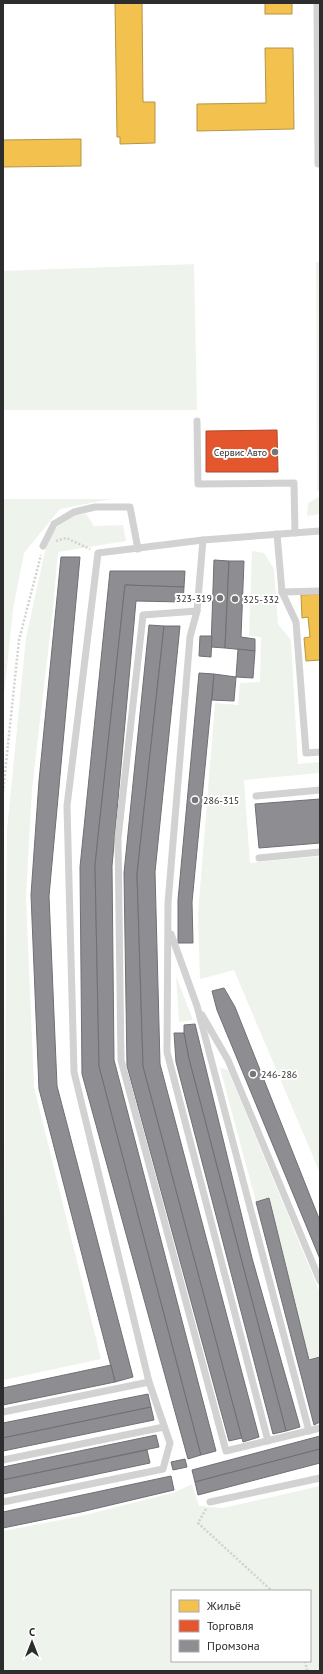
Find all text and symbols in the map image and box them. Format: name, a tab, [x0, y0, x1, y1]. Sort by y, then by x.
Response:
place label: Сервис Авто	[214, 446, 267, 459]
marker: Сервис Авто	[270, 447, 280, 457]
place label: 323-319	[176, 592, 212, 605]
marker: 323-319	[215, 593, 225, 603]
place label: 325-332	[243, 593, 279, 606]
marker: 325-332	[230, 594, 240, 604]
place label: 286-315	[203, 794, 239, 807]
marker: 286-315	[190, 795, 200, 805]
place label: 246-286	[261, 1068, 297, 1081]
marker: 246-286	[248, 1069, 258, 1079]
legend	[171, 1590, 311, 1662]
text: Жильё	[206, 1598, 241, 1613]
text: Торговля	[207, 1618, 253, 1633]
north arrow	[12, 1622, 52, 1662]
text: С	[29, 1625, 35, 1639]
text: Промзона	[207, 1638, 260, 1653]

